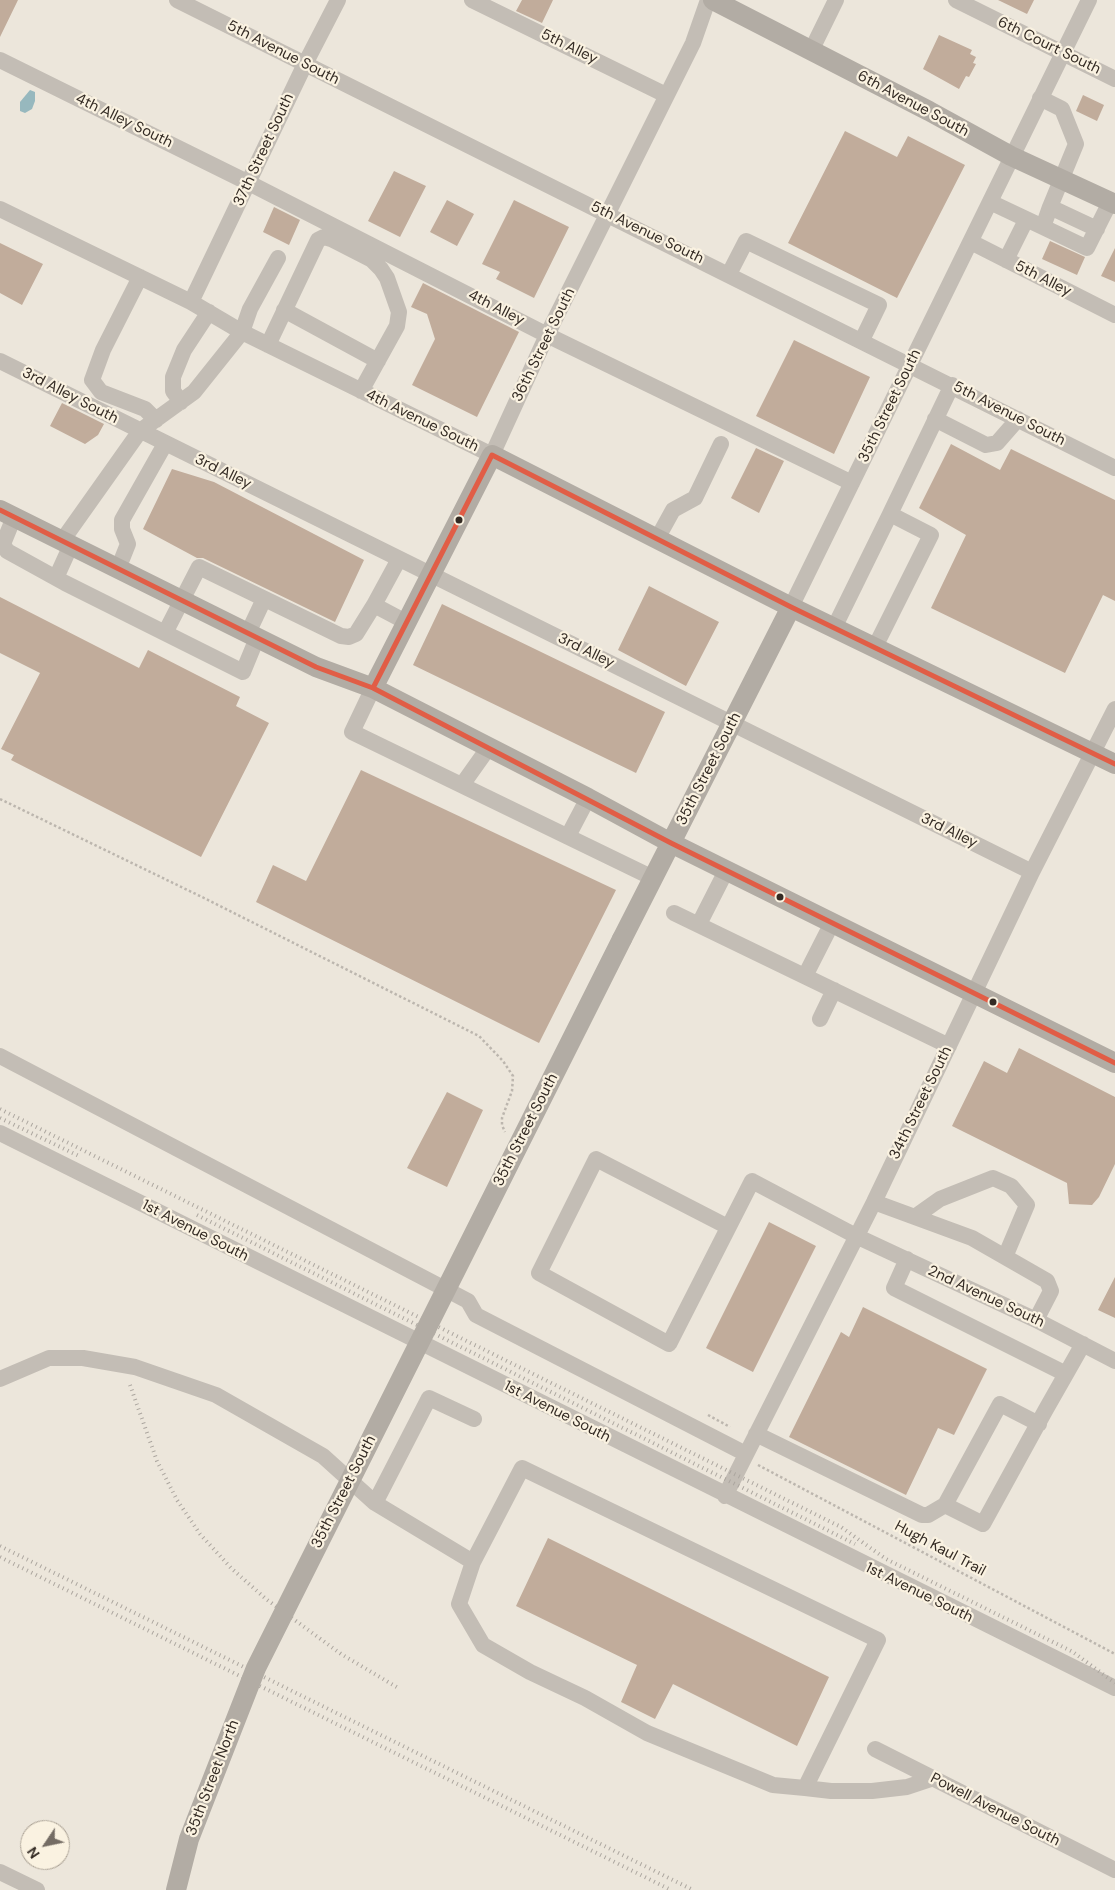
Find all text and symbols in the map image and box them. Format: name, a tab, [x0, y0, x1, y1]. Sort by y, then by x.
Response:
street label: 6th Court South	[995, 13, 1103, 79]
street label: 5th Avenue South	[224, 17, 342, 89]
street label: 5th Alley	[538, 26, 600, 68]
street label: 6th Avenue South	[854, 67, 972, 141]
street label: 4th Alley South	[73, 90, 175, 152]
street label: 37th Street South	[230, 91, 298, 209]
street label: 5th Avenue South	[588, 198, 706, 268]
street label: 5th Alley	[1012, 257, 1074, 301]
street label: 36th Street South	[509, 285, 579, 405]
street label: 4th Alley	[465, 286, 527, 330]
street label: 35th Street South	[855, 346, 925, 466]
street label: 3rd Alley South	[19, 364, 121, 428]
street label: 5th Avenue South	[950, 378, 1068, 450]
street label: 4th Avenue South	[363, 386, 481, 456]
street label: 3rd Alley	[192, 451, 254, 493]
unlabelled marker	[454, 515, 464, 525]
street label: 3rd Alley	[555, 630, 617, 672]
street label: 35th Street South	[673, 710, 745, 828]
street label: 3rd Alley	[918, 810, 980, 852]
unlabelled marker	[775, 892, 785, 902]
unlabelled marker	[988, 997, 998, 1007]
street label: 34th Street South	[886, 1043, 956, 1163]
street label: 35th Street South	[490, 1071, 562, 1189]
street label: 1st Avenue South	[139, 1196, 251, 1266]
street label: 2nd Avenue South	[925, 1262, 1047, 1332]
street label: 1st Avenue South	[501, 1377, 613, 1447]
street label: 35th Street South	[308, 1433, 380, 1551]
street label: Hugh Kaul Trail	[891, 1517, 989, 1581]
street label: 1st Avenue South	[862, 1559, 976, 1627]
street label: 35th Street North	[183, 1718, 243, 1838]
street label: Powell Avenue South	[927, 1770, 1063, 1850]
north arrow	[20, 1820, 70, 1870]
text: N	[23, 1844, 44, 1862]

